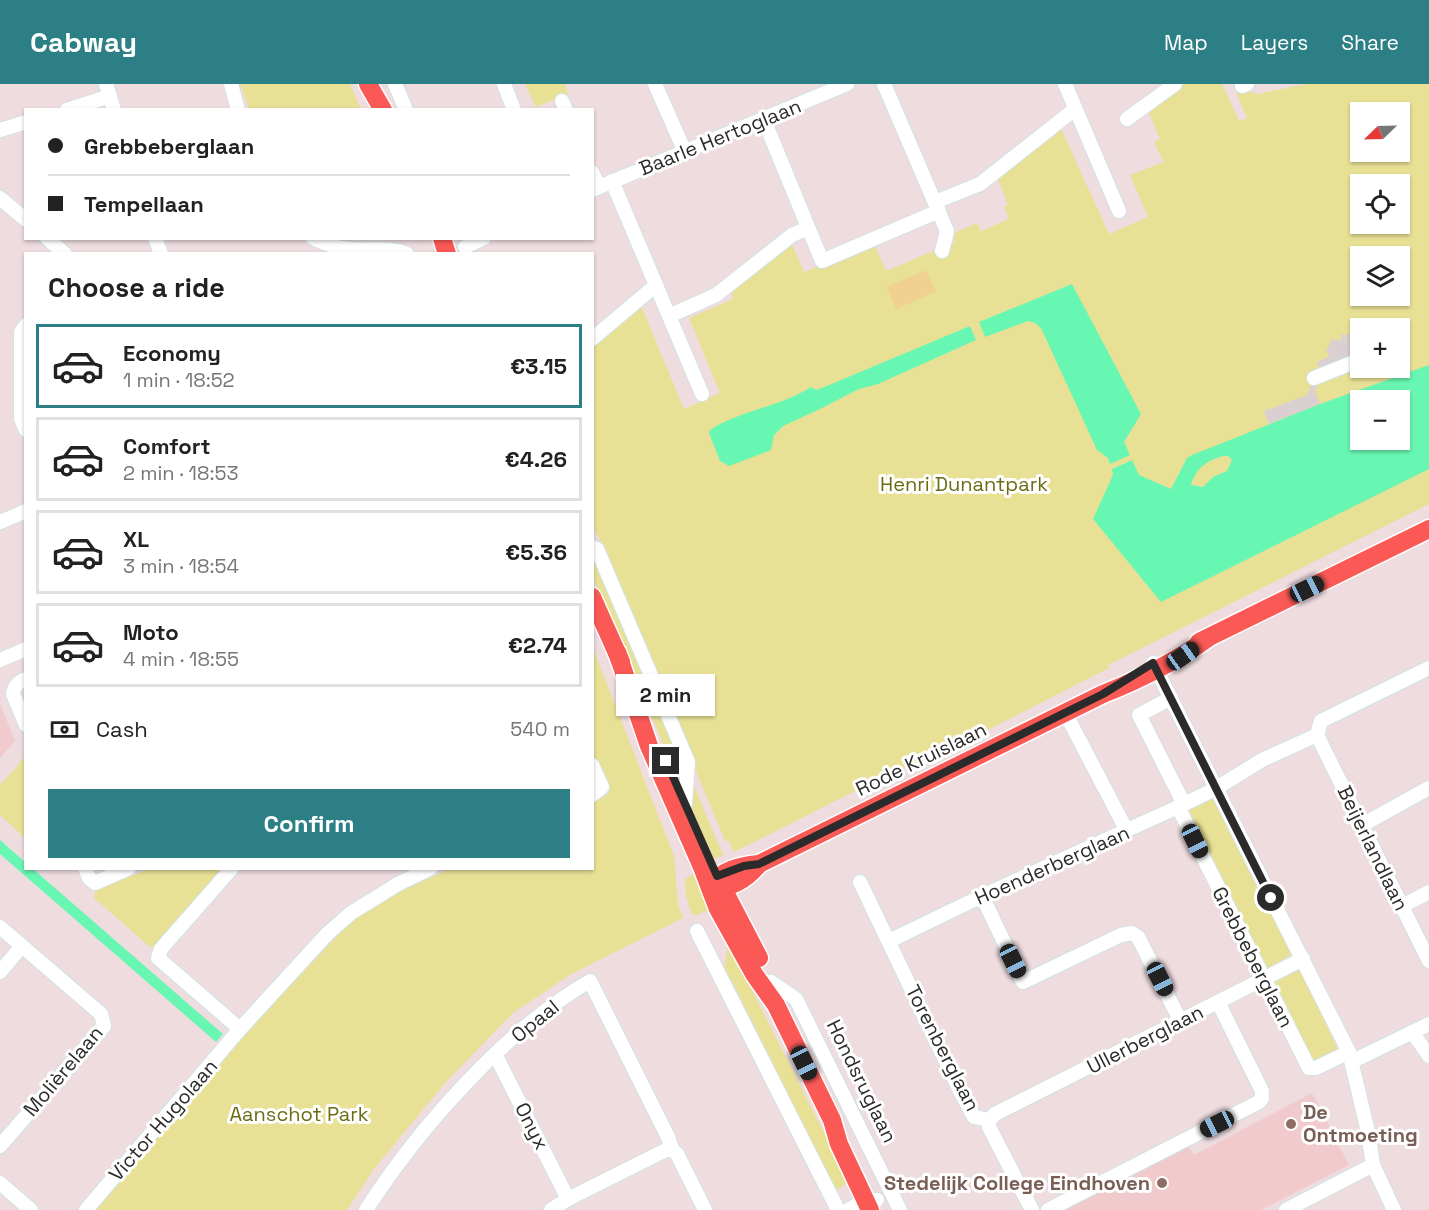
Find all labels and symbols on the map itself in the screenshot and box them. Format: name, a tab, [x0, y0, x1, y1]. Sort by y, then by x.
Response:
street label: Baarle Hertoglaan	[635, 93, 805, 181]
north arrow	[1350, 102, 1410, 162]
park label: Henri Dunantpark	[880, 471, 1048, 497]
car	[1287, 573, 1327, 605]
car	[1163, 638, 1203, 674]
callout: 2 min	[616, 674, 716, 716]
street label: Rode Kruislaan	[851, 716, 991, 802]
route end	[652, 747, 679, 774]
street label: Beijerlandlaan	[1332, 781, 1414, 915]
street label: Hoenderberglaan	[971, 819, 1133, 911]
car	[1179, 821, 1211, 861]
street label: Grebbeberglaan	[1206, 882, 1300, 1032]
route start	[1257, 884, 1284, 911]
car	[997, 941, 1029, 981]
car	[1144, 959, 1176, 999]
street label: Torenberglaan	[900, 980, 986, 1116]
street label: Opaal	[506, 994, 564, 1048]
street label: Ullerberglaan	[1082, 998, 1208, 1080]
street label: Hondsruglaan	[821, 1015, 903, 1147]
street label: Molièrelaan	[18, 1020, 108, 1122]
car	[788, 1043, 820, 1083]
street label: Victor Hugolaan	[103, 1054, 223, 1186]
street label: Onyx	[509, 1098, 555, 1154]
place label: De Ontmoeting	[1303, 1099, 1418, 1148]
park label: Aanschot Park	[229, 1101, 369, 1127]
car	[1197, 1108, 1237, 1140]
marker: De Ontmoeting	[1284, 1117, 1298, 1131]
place label: Stedelijk College Eindhoven	[884, 1170, 1150, 1196]
marker: Stedelijk College Eindhoven	[1155, 1176, 1169, 1190]

